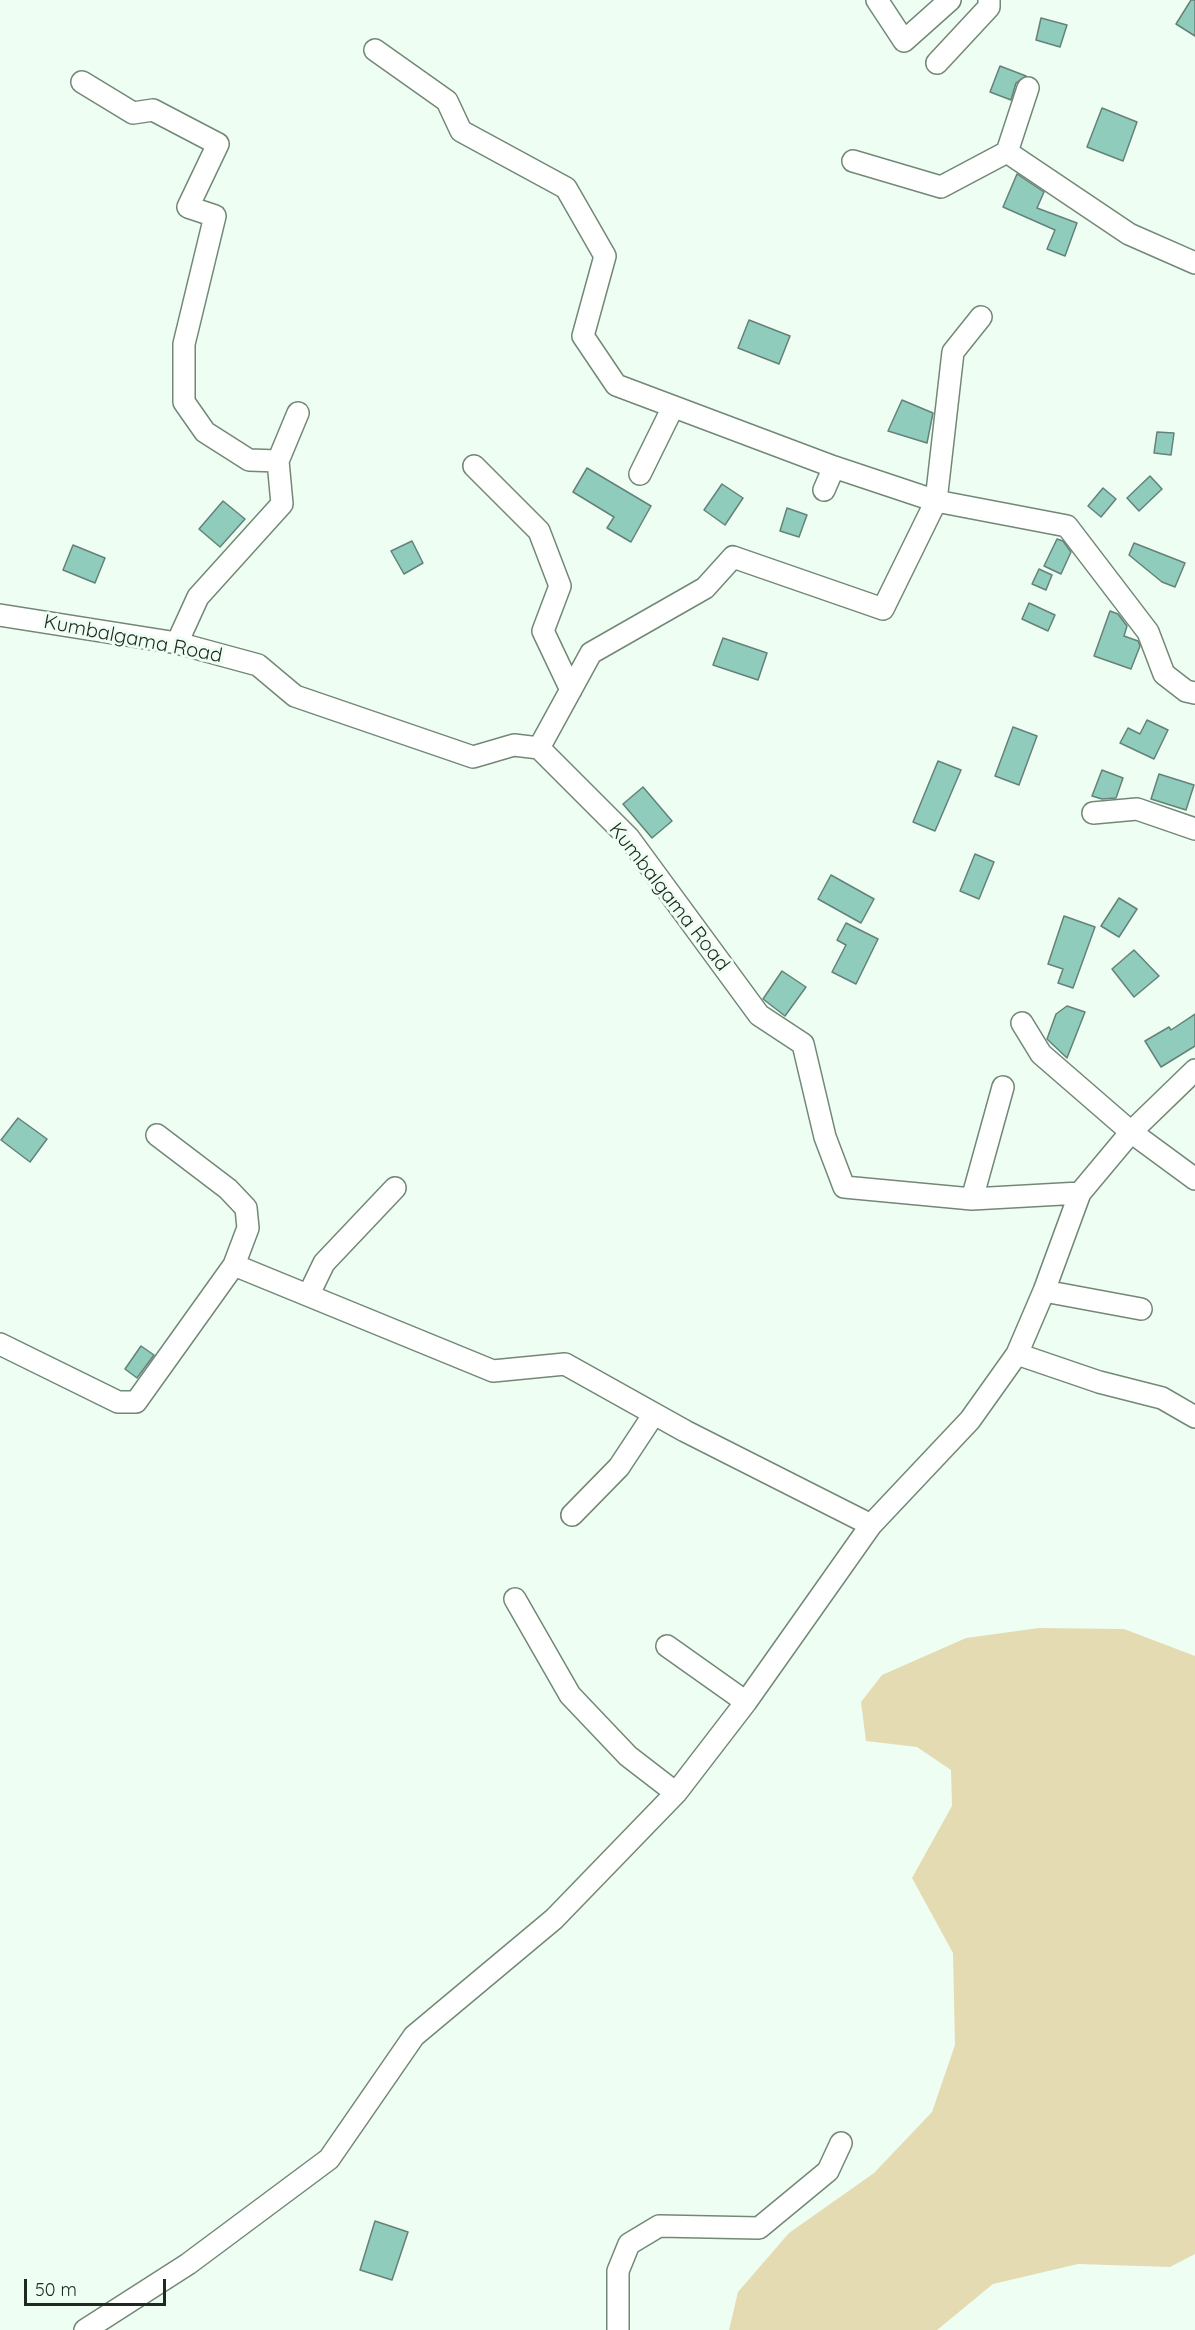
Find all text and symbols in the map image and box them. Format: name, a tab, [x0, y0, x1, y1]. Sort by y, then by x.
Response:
street label: Kumbalgama Road	[42, 610, 224, 668]
street label: Kumbalgama Road	[604, 818, 734, 976]
scale bar	[27, 2267, 170, 2305]
text: 50 m	[35, 2278, 77, 2301]

